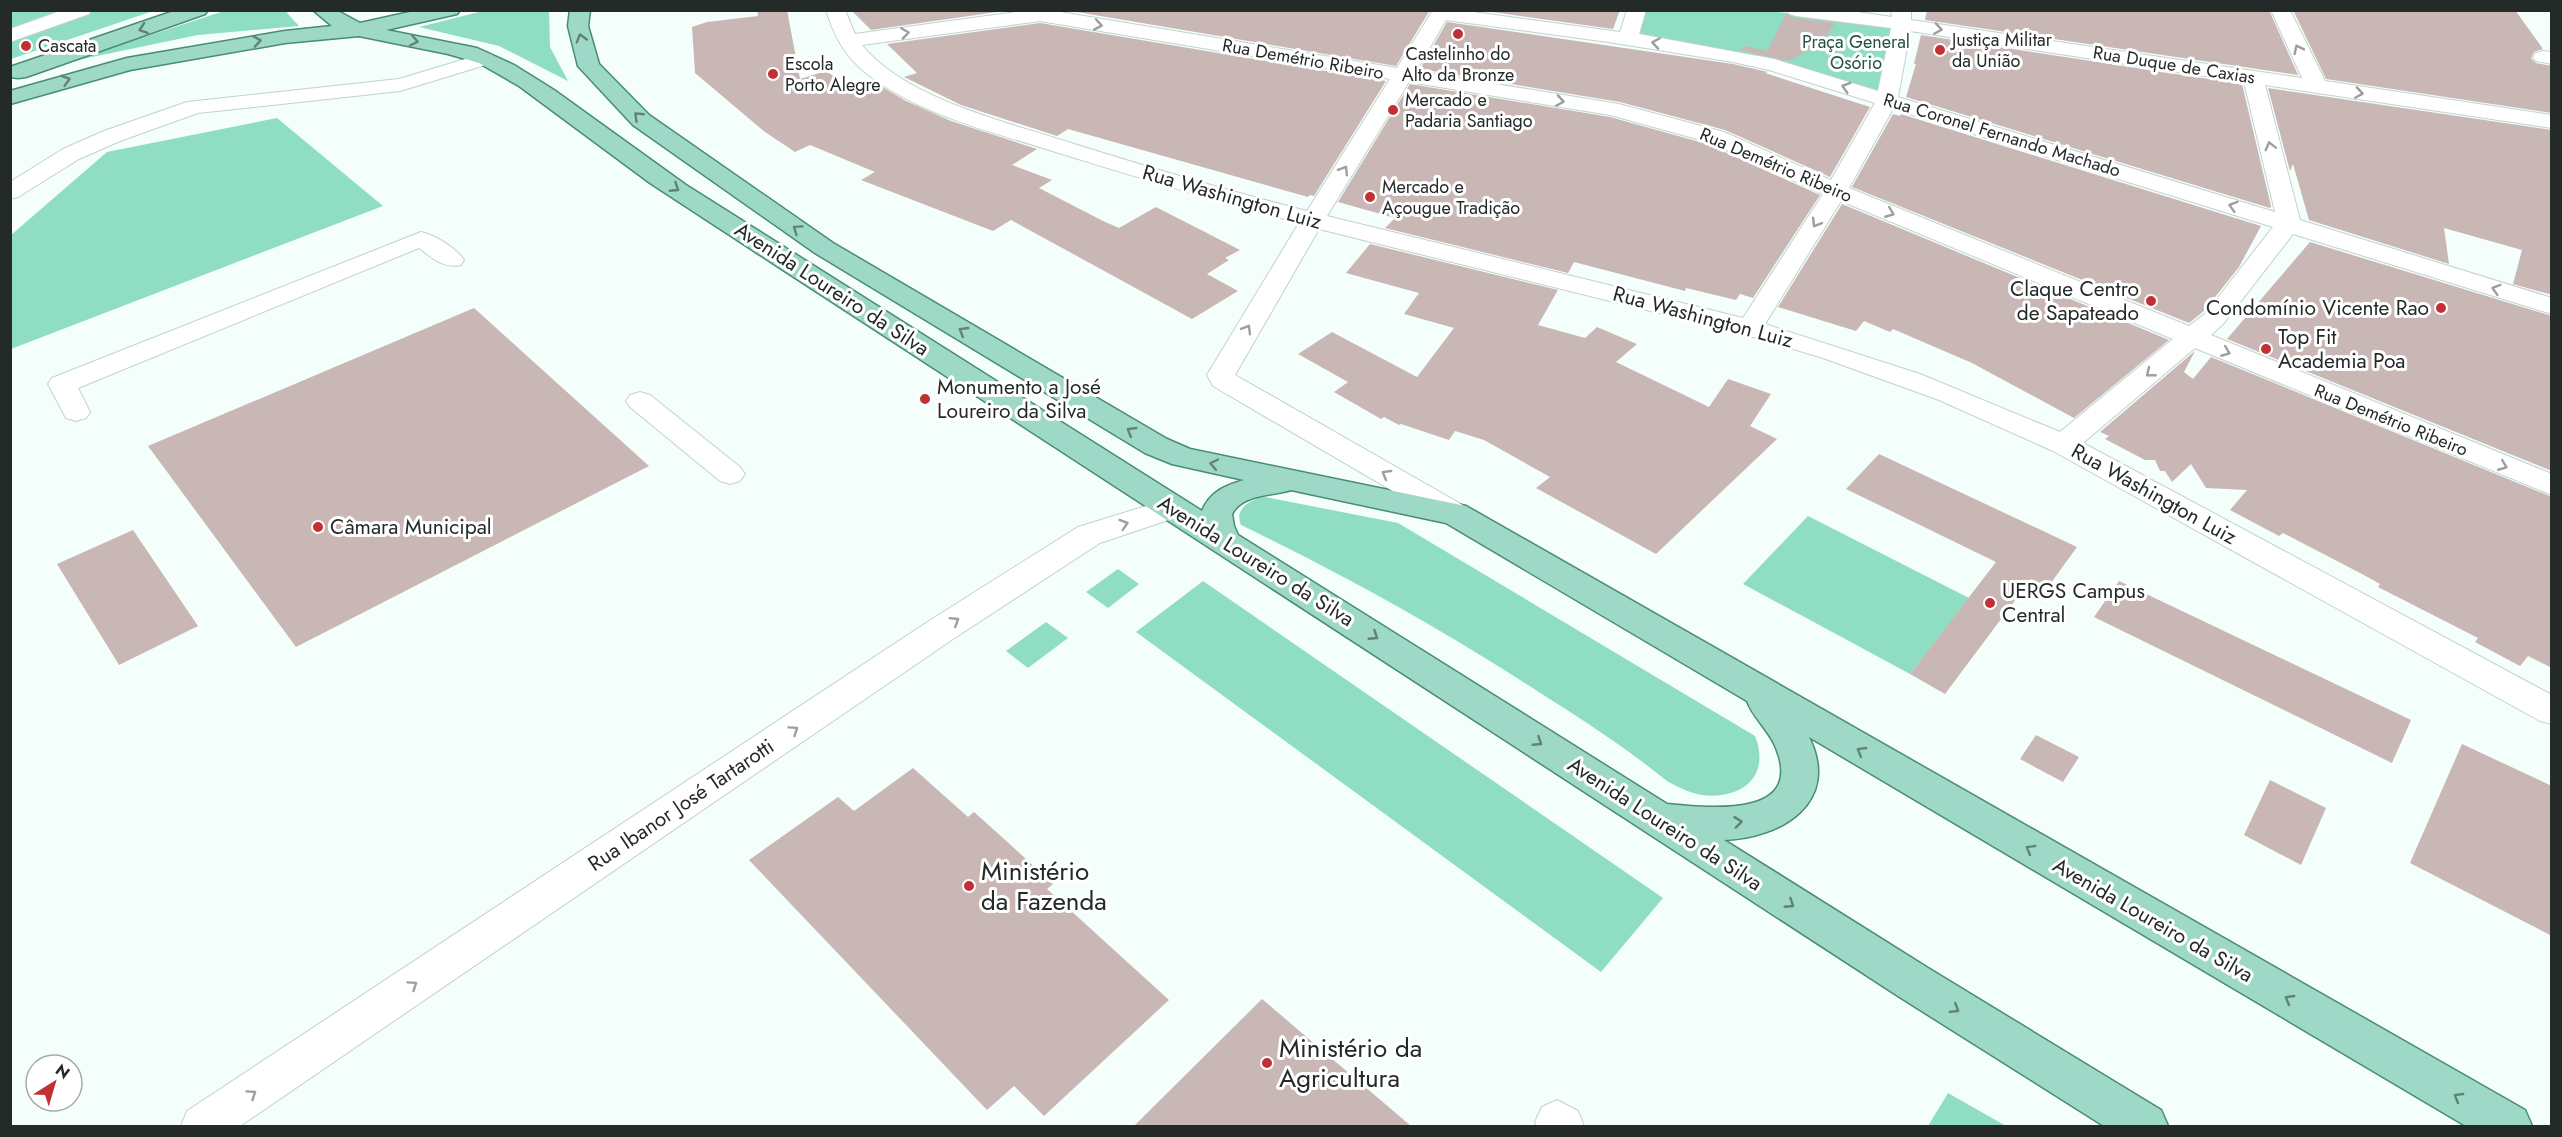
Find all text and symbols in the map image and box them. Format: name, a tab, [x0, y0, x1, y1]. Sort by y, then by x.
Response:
one-way arrow	[1094, 18, 1103, 30]
one-way arrow	[138, 22, 149, 35]
one-way arrow	[1933, 23, 1942, 35]
marker: Castelinho do Alto da Bronze	[1451, 27, 1465, 41]
place label: Justiça Militar da União	[1950, 27, 2053, 74]
one-way arrow	[901, 28, 910, 40]
park label: Praça General Osório	[1802, 29, 1910, 76]
street label: Rua Demétrio Ribeiro	[1220, 32, 1386, 86]
place label: Cascata	[38, 33, 96, 59]
one-way arrow	[409, 33, 419, 46]
one-way arrow	[576, 33, 588, 44]
one-way arrow	[253, 36, 262, 48]
one-way arrow	[1652, 38, 1661, 50]
marker: Cascata	[19, 39, 33, 53]
street label: Rua Duque de Caxias	[2091, 39, 2257, 91]
place label: Castelinho do Alto da Bronze	[1402, 41, 1514, 88]
marker: Justiça Militar da União	[1933, 43, 1947, 57]
one-way arrow	[2294, 44, 2306, 55]
place label: Escola Porto Alegre	[785, 51, 881, 98]
marker: Escola Porto Alegre	[766, 67, 780, 81]
one-way arrow	[60, 75, 71, 87]
one-way arrow	[1841, 82, 1852, 94]
street label: Rua Coronel Fernando Machado	[1880, 86, 2124, 184]
one-way arrow	[2354, 86, 2364, 98]
place label: Mercado e Padaria Santiago	[1405, 87, 1533, 134]
one-way arrow	[1555, 94, 1565, 107]
marker: Mercado e Padaria Santiago	[1386, 103, 1400, 117]
one-way arrow	[635, 113, 646, 124]
street label: Rua Demétrio Ribeiro	[1696, 121, 1856, 209]
one-way arrow	[2264, 141, 2277, 151]
street label: Rua Washington Luiz	[1139, 157, 1325, 237]
one-way arrow	[1337, 166, 1349, 176]
place label: Mercado e Açougue Tradição	[1382, 174, 1520, 221]
one-way arrow	[668, 181, 679, 192]
marker: Mercado e Açougue Tradição	[1363, 190, 1377, 204]
one-way arrow	[2228, 201, 2239, 213]
one-way arrow	[1884, 206, 1895, 218]
street label: Avenida Loureiro da Silva	[729, 215, 935, 363]
one-way arrow	[1811, 217, 1823, 227]
one-way arrow	[793, 225, 804, 236]
place label: Claque Centro de Sapateado	[2010, 274, 2139, 328]
street label: Rua Washington Luiz	[1610, 279, 1797, 356]
one-way arrow	[2491, 283, 2502, 296]
place label: Condomínio Vicente Rao	[2206, 293, 2429, 323]
marker: Claque Centro de Sapateado	[2144, 294, 2158, 308]
marker: Condomínio Vicente Rao	[2434, 301, 2448, 315]
place label: Top Fit Academia Poa	[2278, 322, 2405, 376]
one-way arrow	[1239, 325, 1251, 335]
one-way arrow	[959, 327, 969, 339]
marker: Top Fit Academia Poa	[2259, 342, 2273, 356]
one-way arrow	[2219, 345, 2230, 357]
one-way arrow	[2146, 366, 2157, 377]
place label: Monumento a José Loureiro da Silva	[937, 372, 1101, 426]
street label: Rua Demétrio Ribeiro	[2310, 377, 2472, 463]
marker: Monumento a José Loureiro da Silva	[918, 392, 932, 406]
one-way arrow	[1127, 427, 1137, 439]
street label: Rua Washington Luiz	[2066, 436, 2242, 552]
one-way arrow	[1209, 458, 1219, 471]
one-way arrow	[2497, 459, 2508, 471]
one-way arrow	[1382, 470, 1392, 482]
street label: Avenida Loureiro da Silva	[1152, 488, 1360, 634]
place label: Câmara Municipal	[330, 512, 492, 542]
one-way arrow	[1118, 519, 1129, 531]
marker: Câmara Municipal	[311, 520, 325, 534]
place label: UERGS Campus Central	[2002, 576, 2145, 630]
marker: UERGS Campus Central	[1983, 596, 1997, 610]
one-way arrow	[949, 616, 959, 628]
one-way arrow	[1367, 629, 1378, 640]
one-way arrow	[787, 726, 798, 737]
street label: Rua Ibanor José Tartarotti	[582, 731, 780, 879]
one-way arrow	[1532, 734, 1542, 746]
one-way arrow	[1857, 747, 1867, 759]
street label: Avenida Loureiro da Silva	[1562, 750, 1768, 898]
one-way arrow	[1733, 816, 1742, 829]
one-way arrow	[2026, 845, 2036, 856]
street label: Avenida Loureiro da Silva	[2047, 850, 2259, 990]
place label: Ministério da Fazenda	[981, 852, 1107, 920]
marker: Ministério da Fazenda	[962, 879, 976, 893]
one-way arrow	[1784, 897, 1795, 908]
one-way arrow	[407, 981, 418, 992]
one-way arrow	[2285, 995, 2295, 1007]
one-way arrow	[1949, 1001, 1959, 1013]
place label: Ministério da Agricultura	[1279, 1029, 1422, 1097]
north arrow	[24, 1053, 84, 1113]
marker: Ministério da Agricultura	[1260, 1056, 1274, 1070]
text: N	[51, 1058, 75, 1084]
one-way arrow	[245, 1090, 256, 1101]
one-way arrow	[2454, 1093, 2464, 1104]

